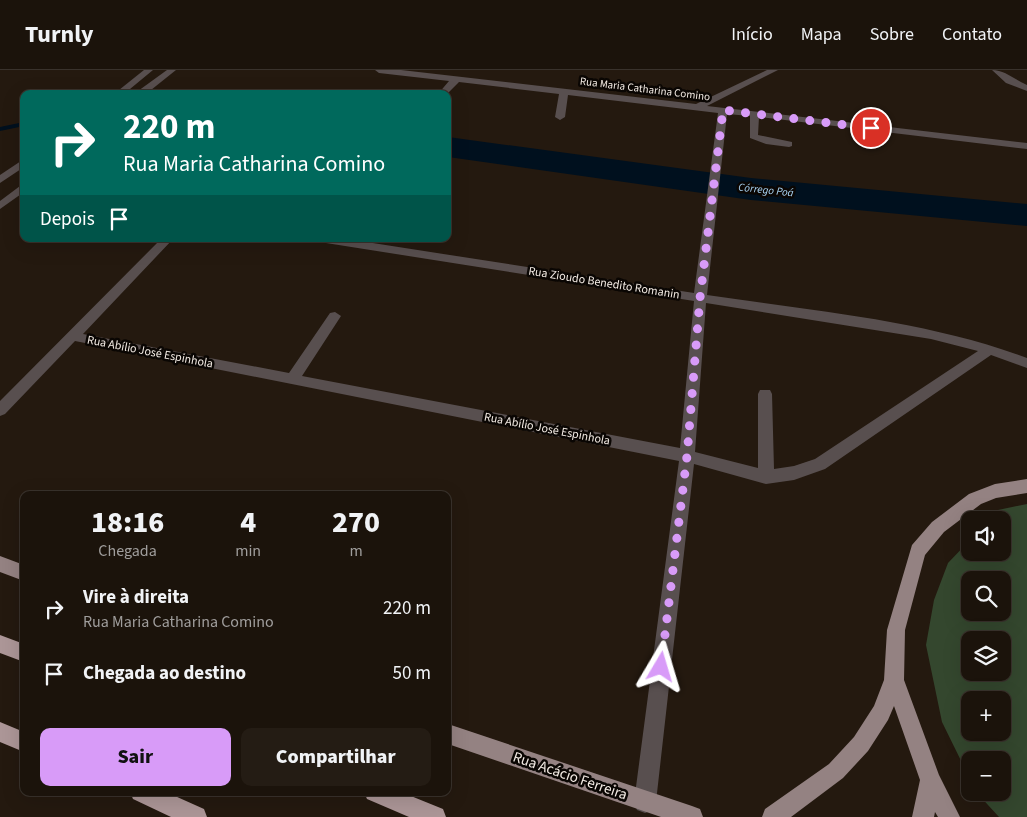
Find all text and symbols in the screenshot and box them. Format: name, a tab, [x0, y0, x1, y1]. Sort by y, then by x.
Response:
text: Turnly	[25, 17, 94, 52]
text: Início	[731, 22, 773, 47]
text: Mapa	[801, 22, 842, 47]
text: Sobre	[870, 22, 914, 47]
text: Contato	[942, 22, 1002, 47]
street label: Rua Maria Catharina Comino	[579, 74, 711, 104]
text: 220 m	[123, 102, 215, 152]
pin	[850, 107, 892, 149]
icon: right	[40, 110, 105, 175]
icon: arrive	[857, 114, 885, 142]
text: Rua Maria Catharina Comino	[123, 148, 385, 180]
water label: Córrego Poá	[738, 180, 794, 200]
icon: arrive	[105, 205, 133, 233]
text: Depois	[40, 206, 95, 233]
street label: Rua Zioudo Benedito Romanin	[527, 263, 681, 303]
street label: Rua Abílio José Espinhola	[86, 331, 214, 373]
street label: Rua Abílio José Espinhola	[483, 408, 611, 450]
text: 18:16	[91, 501, 164, 544]
text: 4	[240, 501, 256, 544]
text: 270	[332, 501, 380, 544]
map controls	[961, 511, 1011, 801]
button: sound	[961, 511, 1011, 561]
text: Chegada	[98, 540, 157, 562]
text: min	[235, 540, 261, 562]
text: m	[349, 540, 363, 562]
button: search	[961, 571, 1011, 621]
text: Vire à direita	[83, 584, 189, 611]
icon: right	[40, 595, 68, 623]
text: 220 m	[383, 595, 431, 622]
text: Rua Maria Catharina Comino	[83, 611, 274, 633]
button: layers	[961, 631, 1011, 681]
position arrow	[634, 640, 686, 692]
icon: arrive	[40, 660, 68, 688]
text: Chegada ao destino	[83, 660, 246, 687]
text: 50 m	[393, 660, 431, 687]
button: +	[961, 691, 1011, 741]
button: Sair	[40, 728, 231, 786]
button: Compartilhar	[241, 728, 431, 786]
street label: Rua Acácio Ferreira	[510, 747, 630, 805]
button: −	[961, 751, 1011, 801]

